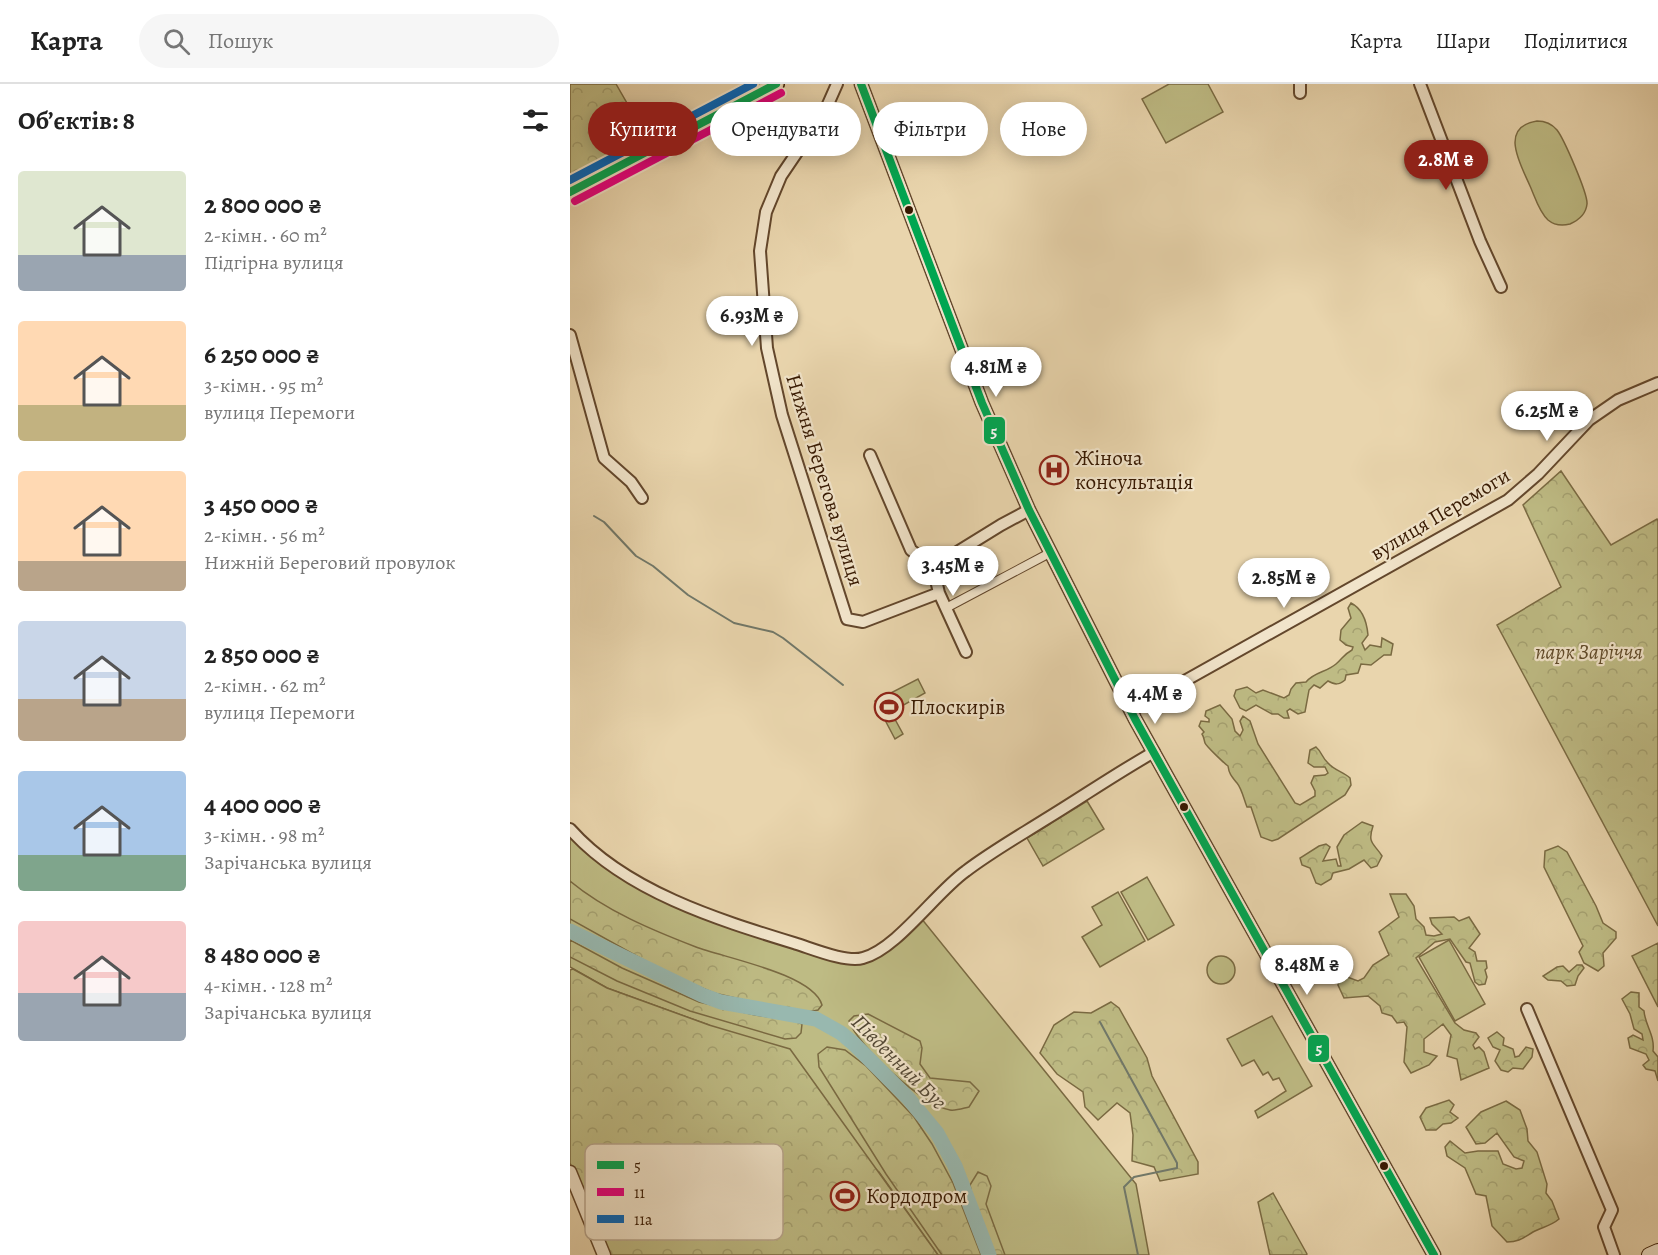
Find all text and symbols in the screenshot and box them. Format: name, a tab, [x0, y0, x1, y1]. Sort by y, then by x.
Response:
search box	[139, 14, 559, 68]
text: Карта	[30, 22, 103, 60]
icon: search	[160, 25, 193, 58]
text: Пошук	[208, 26, 273, 56]
text: Карта	[1350, 27, 1402, 55]
text: Шари	[1435, 27, 1490, 55]
text: Поділитися	[1523, 27, 1628, 55]
chip: Купити	[588, 102, 698, 156]
chip: Орендувати	[710, 102, 861, 156]
chip: Фільтри	[873, 102, 988, 156]
chip: Нове	[1000, 102, 1087, 156]
text: Об’єктів: 8	[18, 103, 135, 138]
icon: filters	[519, 104, 552, 137]
pin: 2.8M ₴	[1397, 140, 1495, 191]
text: 2.8M ₴	[1418, 146, 1474, 173]
text: 2 800 000 ₴	[204, 187, 322, 222]
icon: home	[66, 195, 138, 267]
unlabelled marker	[903, 204, 915, 216]
text: 2-кімн. · 60 m²	[204, 222, 327, 249]
text: Підгірна вулиця	[204, 249, 344, 276]
pin: 6.93M ₴	[697, 296, 807, 347]
text: 6.93M ₴	[720, 302, 784, 329]
text: 6 250 000 ₴	[204, 337, 320, 372]
icon: home	[66, 345, 138, 417]
pin: 4.81M ₴	[941, 347, 1051, 398]
text: 4.81M ₴	[965, 353, 1027, 380]
street label: Нижня Берегова вулиця	[779, 371, 871, 589]
text: 3-кімн. · 95 m²	[204, 372, 323, 399]
pin: 6.25M ₴	[1492, 391, 1602, 442]
text: 6.25M ₴	[1515, 397, 1579, 424]
text: вулиця Перемоги	[204, 399, 355, 426]
line badge: 5	[983, 416, 1006, 445]
text: 5	[991, 421, 998, 443]
place label: Жіноча консультація	[1075, 444, 1193, 496]
hospital icon: Жіноча консультація	[1038, 454, 1070, 486]
street label: вулиця Перемоги	[1365, 461, 1515, 567]
text: 3 450 000 ₴	[204, 487, 318, 522]
icon: home	[66, 495, 138, 567]
text: 2-кімн. · 56 m²	[204, 522, 325, 549]
pin: 3.45M ₴	[898, 546, 1008, 597]
text: Нижній Береговий провулок	[204, 549, 456, 576]
text: 3.45M ₴	[921, 552, 985, 579]
pin: 2.85M ₴	[1229, 558, 1339, 609]
text: 2.85M ₴	[1252, 564, 1316, 591]
text: 2 850 000 ₴	[204, 637, 320, 672]
park label: парк Заріччя	[1535, 638, 1643, 666]
icon: home	[66, 645, 138, 717]
text: 2-кімн. · 62 m²	[204, 672, 326, 699]
pin: 4.4M ₴	[1106, 674, 1204, 725]
text: 4.4M ₴	[1127, 680, 1183, 707]
sports icon: Плоскирів	[873, 691, 905, 723]
place label: Плоскирів	[910, 693, 1005, 721]
text: вулиця Перемоги	[204, 699, 355, 726]
text: 4 400 000 ₴	[204, 787, 321, 822]
icon: home	[66, 795, 138, 867]
unlabelled marker	[1178, 801, 1190, 813]
text: 3-кімн. · 98 m²	[204, 822, 325, 849]
text: Зарічанська вулиця	[204, 849, 372, 876]
text: 8 480 000 ₴	[204, 937, 321, 972]
icon: home	[66, 945, 138, 1017]
pin: 8.48M ₴	[1252, 945, 1362, 996]
text: 8.48M ₴	[1274, 951, 1340, 978]
text: 4-кімн. · 128 m²	[204, 972, 333, 999]
text: Зарічанська вулиця	[204, 999, 372, 1026]
water label: Південний Буг	[845, 1008, 953, 1116]
line badge: 5	[1307, 1034, 1330, 1063]
text: 5	[1316, 1038, 1323, 1060]
legend	[585, 1144, 783, 1240]
text: 5	[634, 1155, 641, 1177]
unlabelled marker	[1378, 1160, 1390, 1172]
sports icon: Кордодром	[829, 1180, 861, 1212]
text: 11	[634, 1182, 645, 1204]
place label: Кордодром	[866, 1182, 967, 1210]
text: 11а	[634, 1209, 653, 1231]

